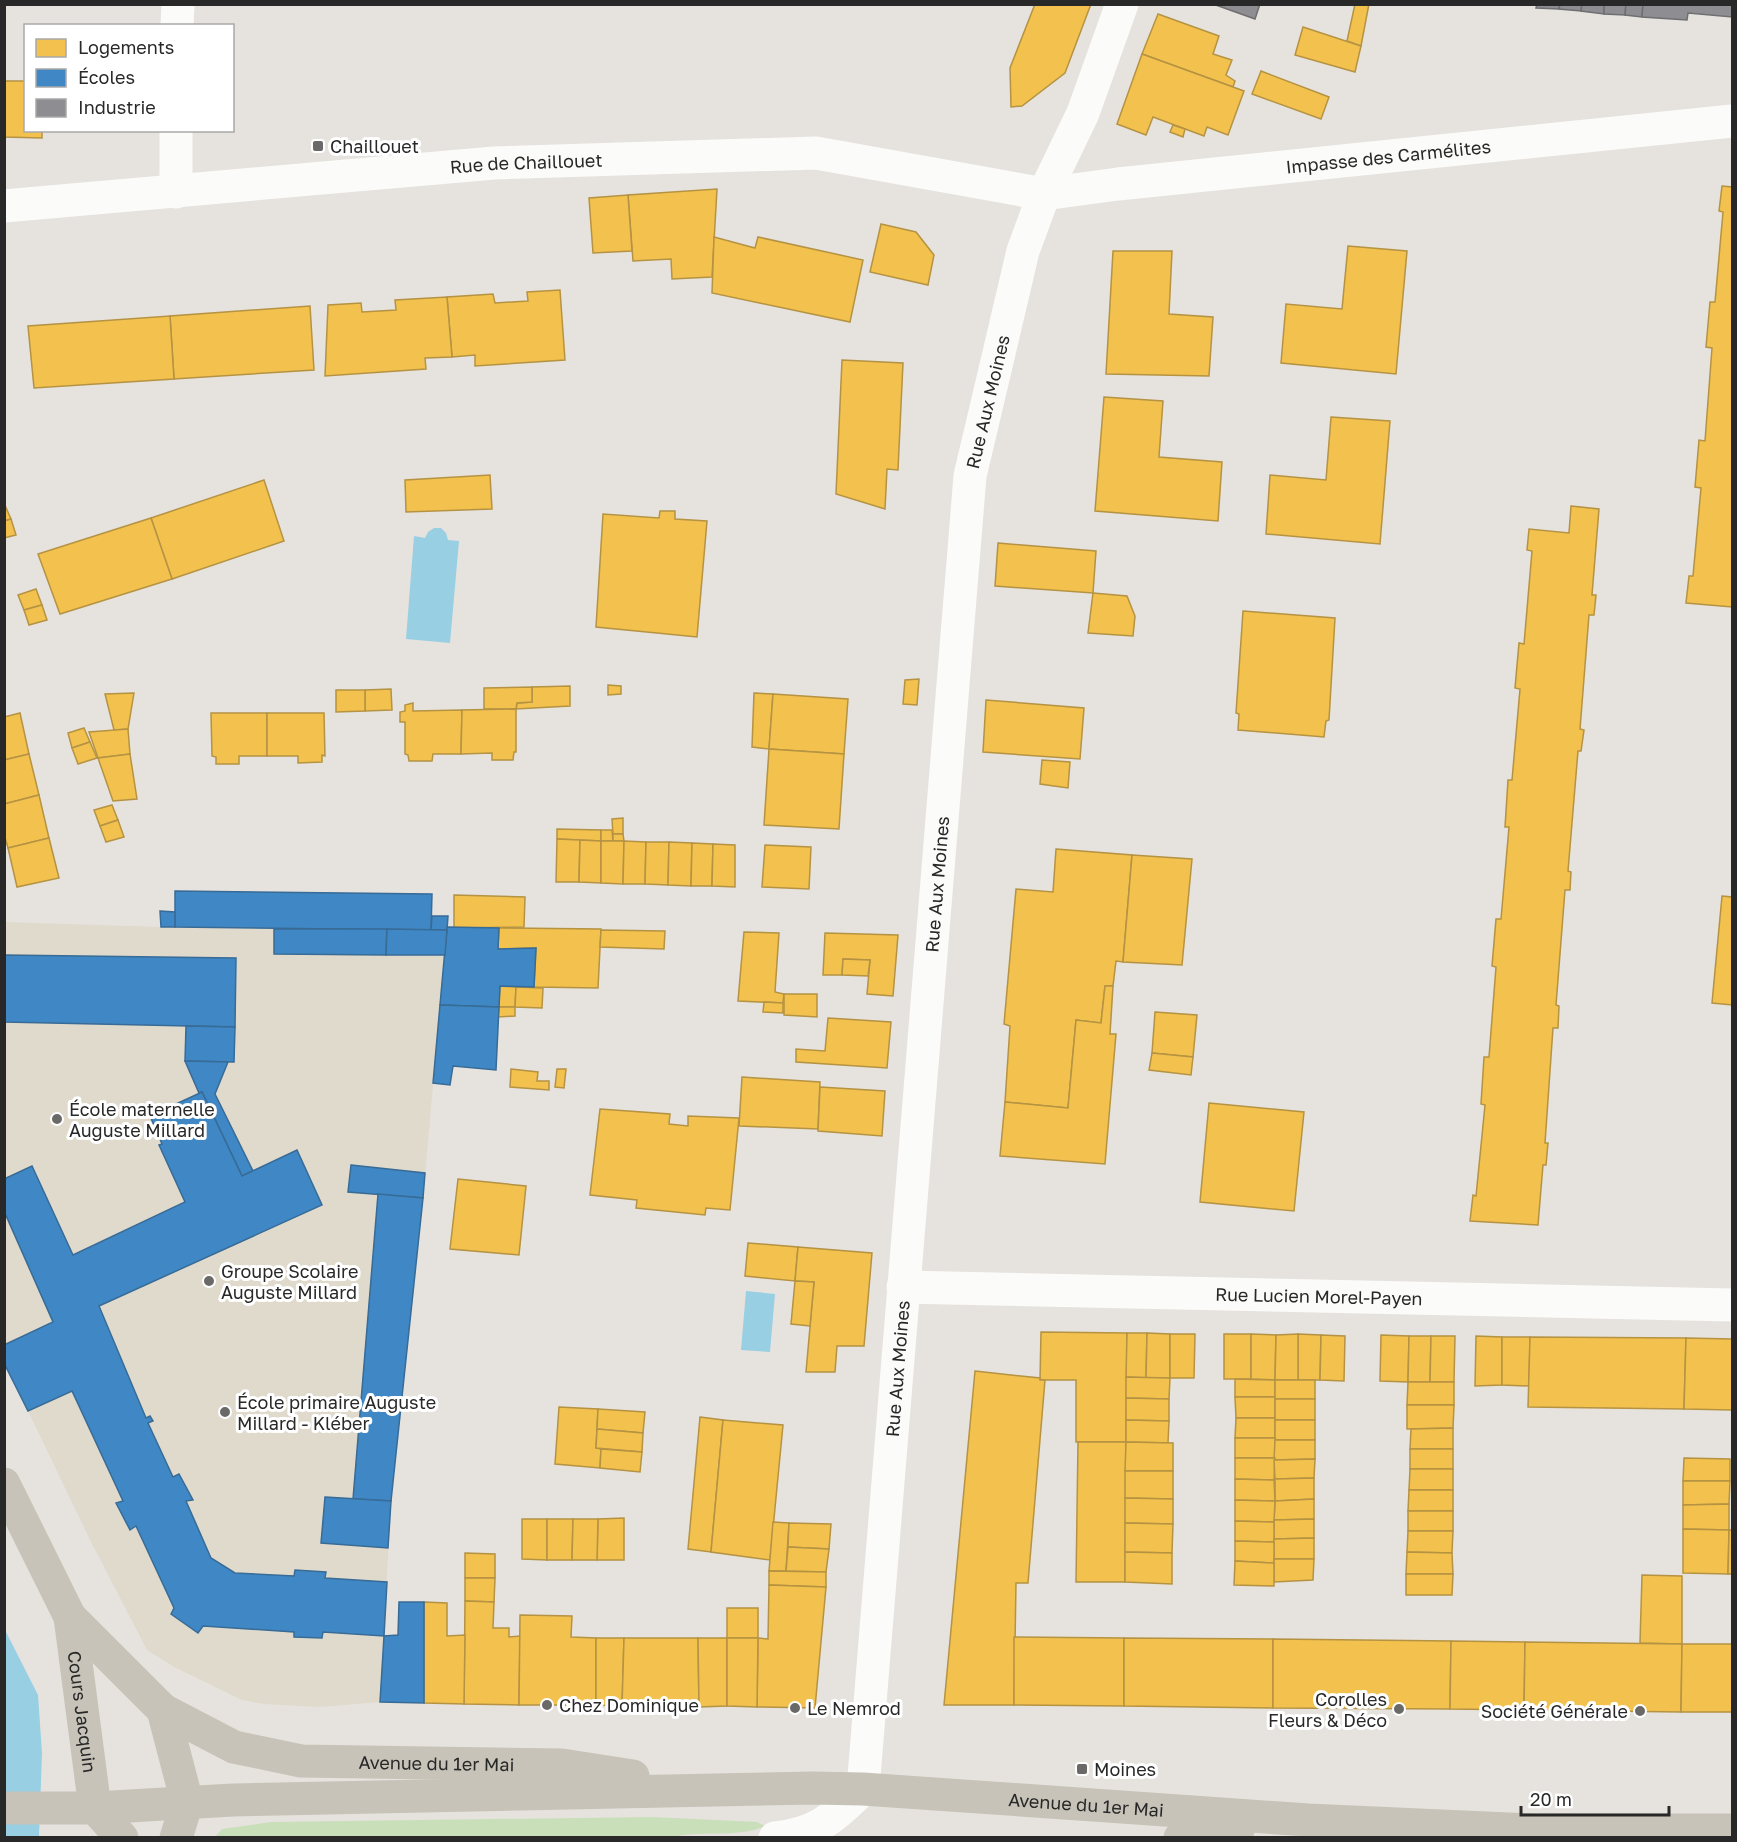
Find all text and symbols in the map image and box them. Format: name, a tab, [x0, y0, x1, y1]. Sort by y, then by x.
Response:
legend	[24, 24, 234, 132]
text: Logements	[78, 36, 174, 58]
text: Écoles	[78, 66, 135, 88]
text: Industrie	[78, 96, 156, 118]
place label: Chaillouet	[330, 135, 419, 157]
street label: Impasse des Carmélites	[1285, 135, 1492, 178]
marker: Chaillouet	[311, 139, 325, 153]
street label: Rue de Chaillouet	[449, 149, 603, 178]
street label: Rue Aux Moines	[961, 333, 1014, 471]
street label: Rue Aux Moines	[920, 815, 953, 953]
place label: École maternelle Auguste Millard	[69, 1098, 215, 1141]
marker: École maternelle Auguste Millard	[50, 1112, 64, 1126]
place label: Groupe Scolaire Auguste Millard	[221, 1260, 358, 1303]
marker: Groupe Scolaire Auguste Millard	[202, 1274, 216, 1288]
street label: Rue Lucien Morel-Payen	[1215, 1283, 1423, 1309]
street label: Rue Aux Moines	[881, 1300, 914, 1438]
place label: École primaire Auguste Millard - Kléber	[237, 1391, 436, 1434]
marker: École primaire Auguste Millard - Kléber	[218, 1405, 232, 1419]
street label: Cours Jacquin	[64, 1649, 101, 1774]
place label: Corolles Fleurs & Déco	[1268, 1688, 1387, 1731]
place label: Chez Dominique	[559, 1694, 699, 1716]
place label: Le Nemrod	[807, 1697, 901, 1719]
marker: Chez Dominique	[540, 1698, 554, 1712]
place label: Société Générale	[1481, 1700, 1628, 1722]
marker: Le Nemrod	[788, 1701, 802, 1715]
marker: Corolles Fleurs & Déco	[1392, 1702, 1406, 1716]
marker: Société Générale	[1633, 1704, 1647, 1718]
street label: Avenue du 1er Mai	[358, 1751, 515, 1775]
place label: Moines	[1094, 1758, 1156, 1780]
marker: Moines	[1075, 1762, 1089, 1776]
scale bar	[1521, 1779, 1670, 1817]
street label: Avenue du 1er Mai	[1008, 1788, 1165, 1821]
text: 20 m	[1530, 1788, 1572, 1810]

